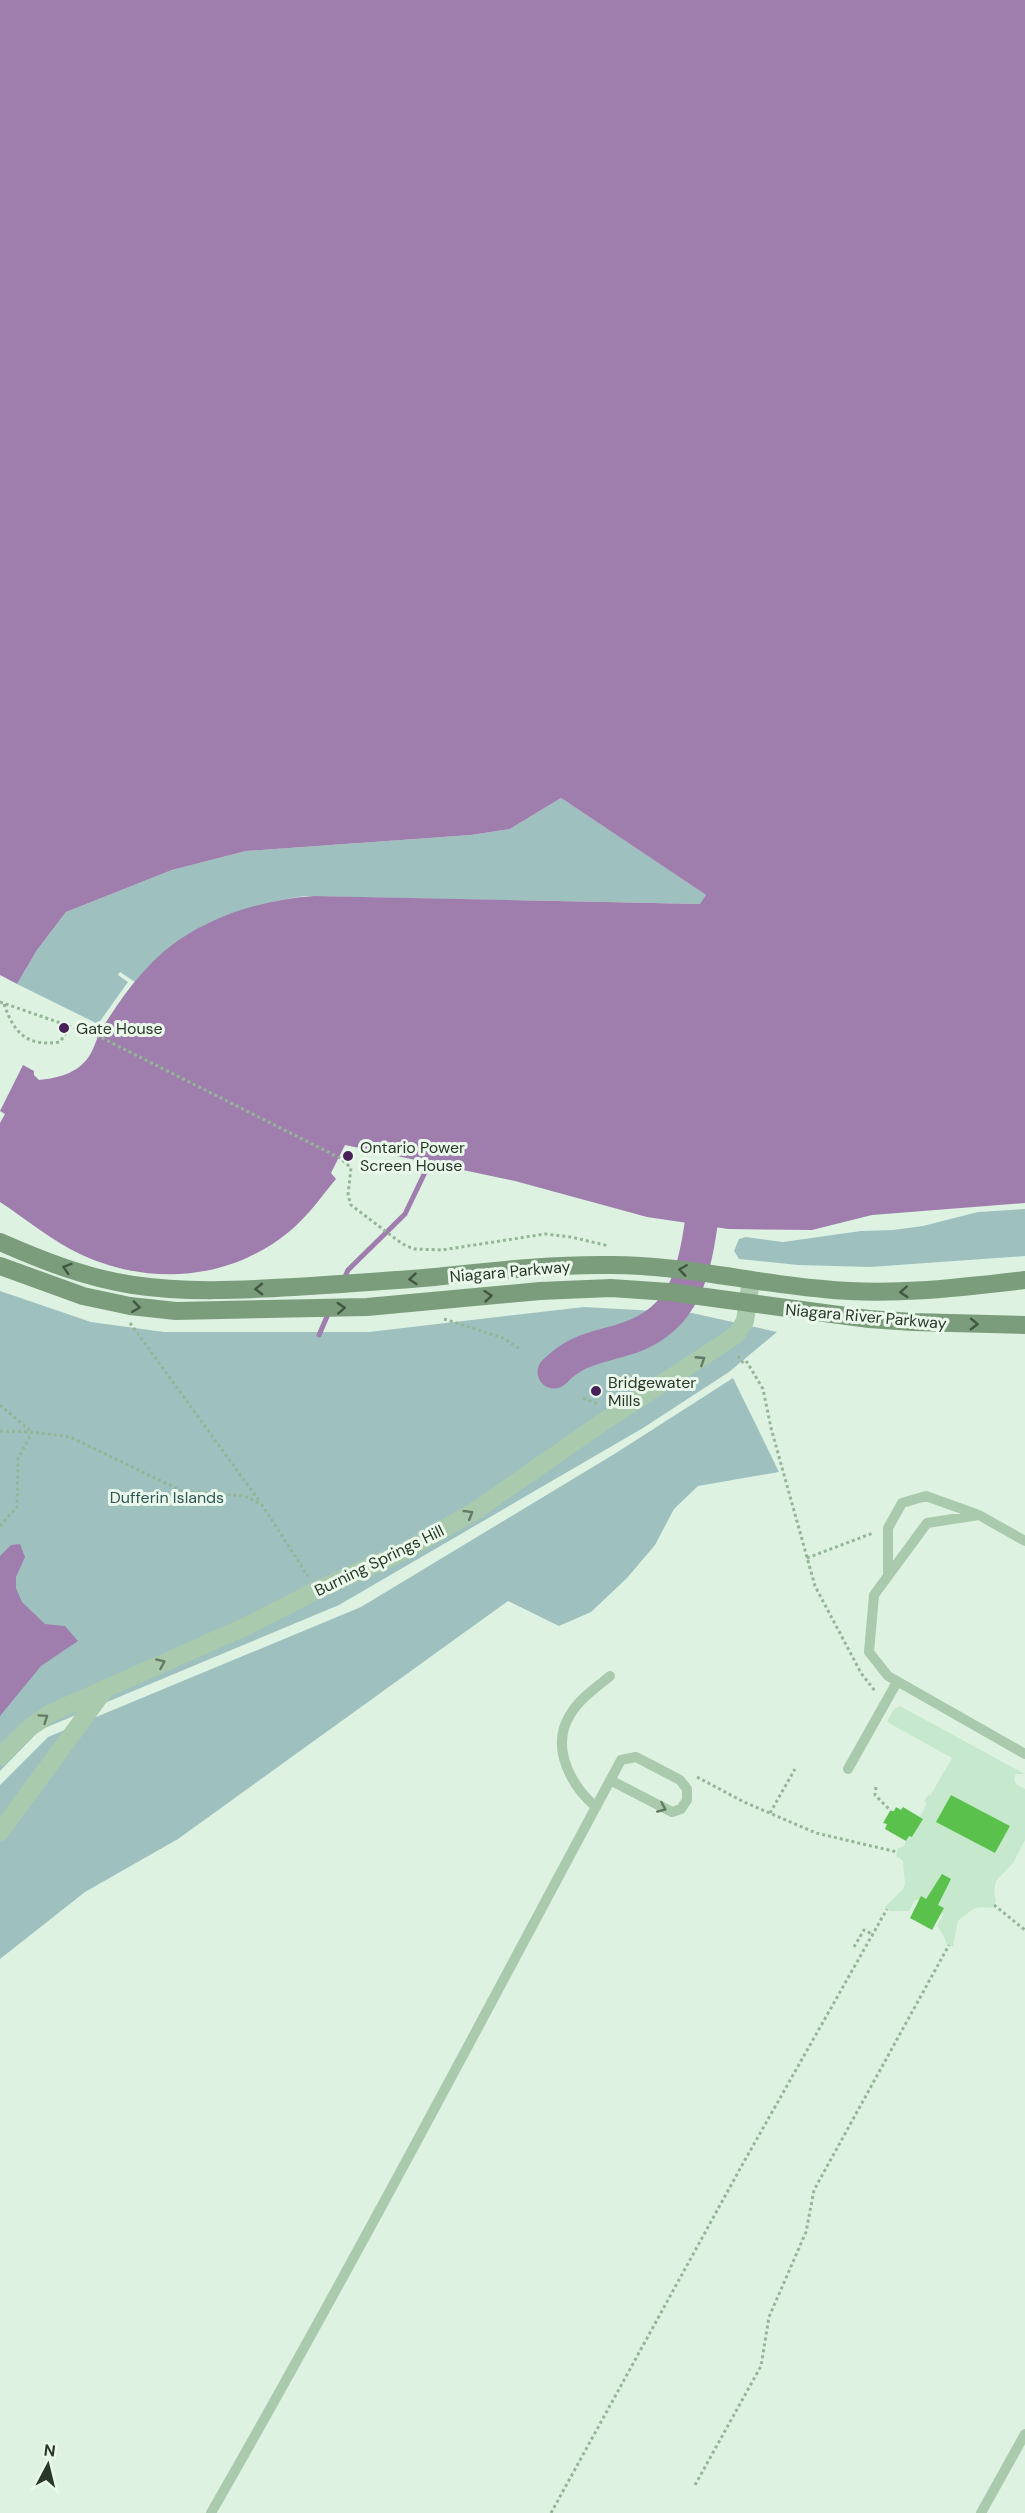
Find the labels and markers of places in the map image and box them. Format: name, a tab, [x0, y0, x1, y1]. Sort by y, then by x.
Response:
place label: Gate House	[76, 1018, 163, 1039]
marker: Gate House	[57, 1021, 71, 1035]
place label: Ontario Power Screen House	[360, 1137, 465, 1176]
marker: Ontario Power Screen House	[341, 1149, 355, 1163]
place label: Bridgewater Mills	[608, 1372, 696, 1411]
marker: Bridgewater Mills	[589, 1384, 603, 1398]

